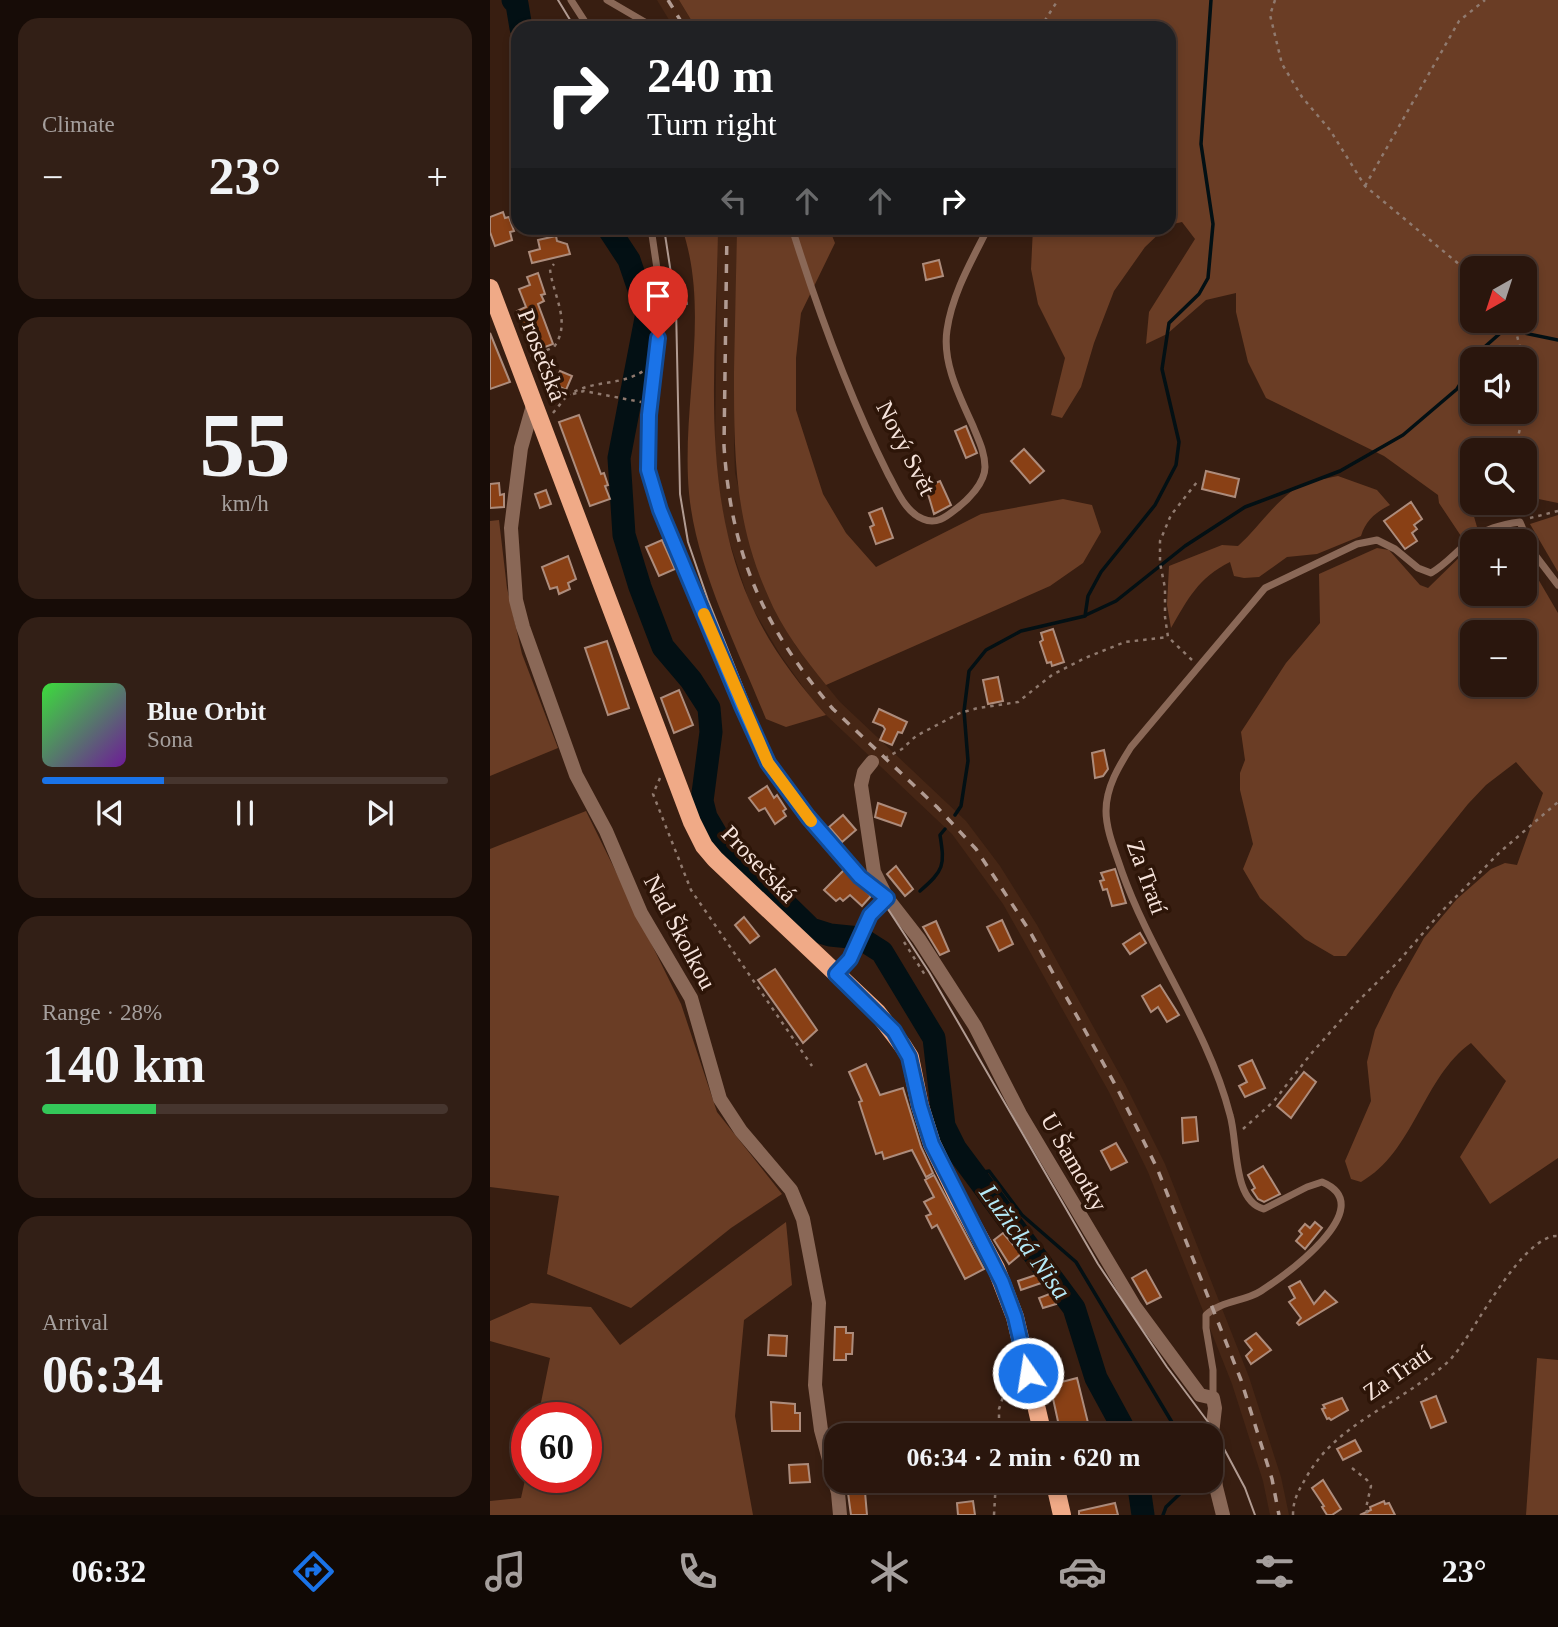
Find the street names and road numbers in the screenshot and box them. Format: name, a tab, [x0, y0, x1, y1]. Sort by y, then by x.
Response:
street label: Prosečská	[513, 306, 571, 405]
street label: Nový Svět	[871, 397, 941, 500]
street label: Prosečská	[716, 820, 802, 908]
street label: Za Tratí	[1122, 837, 1172, 918]
street label: Nad Školkou	[639, 870, 721, 994]
street label: U Šamotky	[1036, 1108, 1112, 1216]
street label: Za Tratí	[1358, 1340, 1436, 1406]

